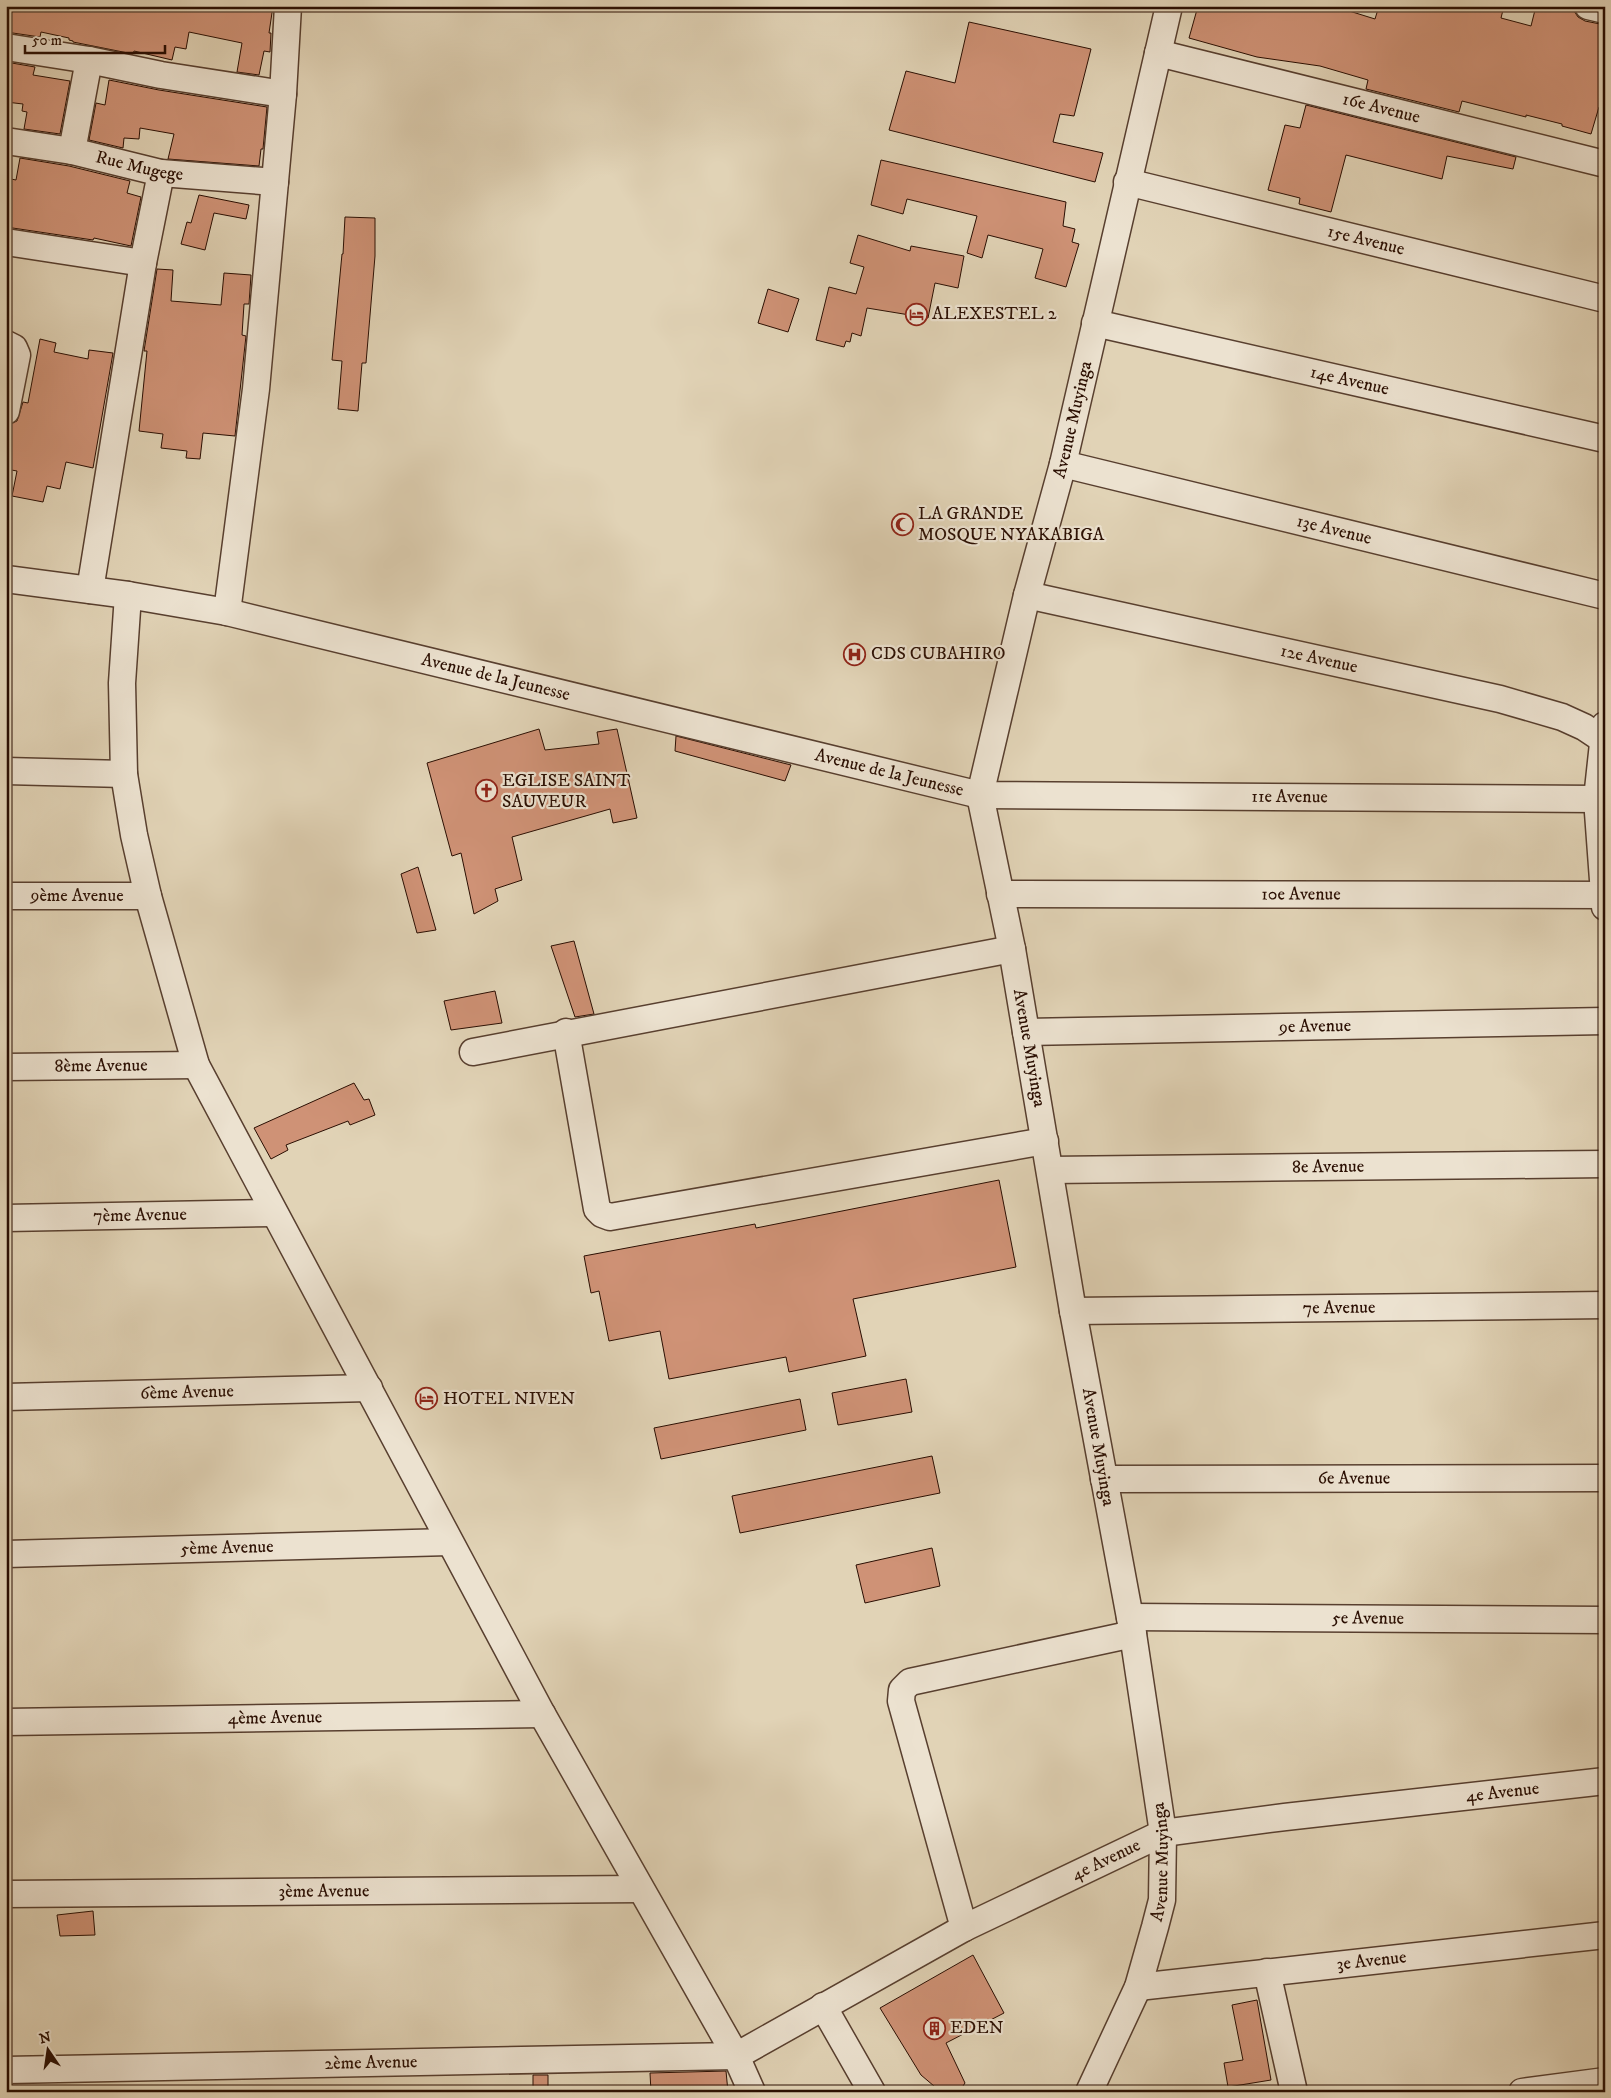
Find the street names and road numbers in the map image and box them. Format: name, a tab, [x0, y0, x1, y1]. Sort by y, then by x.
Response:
street label: 16e Avenue	[1340, 88, 1422, 129]
street label: Rue Mugege	[93, 146, 184, 186]
street label: 15e Avenue	[1325, 220, 1407, 261]
street label: Avenue Muyinga	[1049, 359, 1098, 481]
street label: 14e Avenue	[1308, 361, 1391, 401]
street label: 13e Avenue	[1294, 510, 1374, 550]
street label: 12e Avenue	[1278, 640, 1360, 678]
street label: Avenue de la Jeunesse	[419, 649, 572, 706]
street label: Avenue de la Jeunesse	[813, 744, 966, 802]
street label: 11e Avenue	[1251, 786, 1328, 808]
street label: 10e Avenue	[1261, 883, 1341, 906]
street label: 9ème Avenue	[29, 885, 124, 907]
street label: Avenue Muyinga	[1008, 987, 1050, 1109]
street label: 9e Avenue	[1278, 1015, 1351, 1038]
street label: 8ème Avenue	[54, 1055, 148, 1077]
street label: 8e Avenue	[1292, 1156, 1364, 1178]
street label: 7ème Avenue	[93, 1204, 187, 1227]
street label: 7e Avenue	[1302, 1297, 1375, 1319]
street label: 6ème Avenue	[140, 1380, 234, 1405]
street label: Avenue Muyinga	[1077, 1386, 1119, 1508]
street label: 6e Avenue	[1318, 1467, 1390, 1490]
street label: 5ème Avenue	[180, 1536, 274, 1560]
street label: 5e Avenue	[1332, 1607, 1404, 1630]
street label: 4ème Avenue	[228, 1706, 322, 1730]
street label: 4e Avenue	[1465, 1777, 1540, 1808]
street label: Avenue Muyinga	[1146, 1801, 1174, 1924]
street label: 4e Avenue	[1068, 1834, 1144, 1886]
street label: 3ème Avenue	[278, 1880, 370, 1903]
street label: 3e Avenue	[1336, 1946, 1408, 1976]
street label: 2ème Avenue	[324, 2051, 418, 2075]

